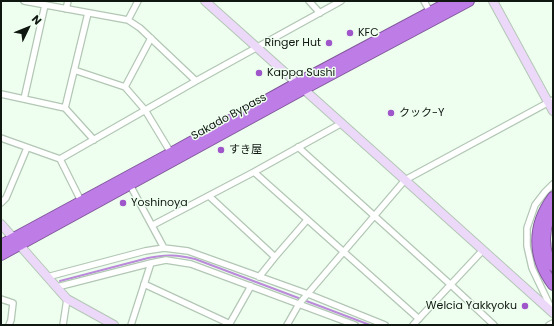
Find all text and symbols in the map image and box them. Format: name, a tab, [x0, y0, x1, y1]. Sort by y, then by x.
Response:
north arrow	[8, 8, 48, 48]
text: N	[28, 11, 45, 28]
place label: KFC	[358, 26, 379, 40]
marker: KFC	[345, 28, 355, 38]
place label: Ringer Hut	[265, 36, 321, 50]
marker: Ringer Hut	[324, 38, 334, 48]
place label: Kappa Sushi	[267, 66, 335, 80]
marker: Kappa Sushi	[254, 68, 264, 78]
street label: Sakado Bypass	[189, 91, 269, 143]
place label: クック-Y	[399, 106, 444, 120]
marker: クック-Y	[386, 108, 396, 118]
place label: すき屋	[229, 143, 262, 157]
marker: すき屋	[216, 145, 226, 155]
place label: Yoshinoya	[131, 196, 188, 210]
marker: Yoshinoya	[118, 198, 128, 208]
place label: Welcia Yakkyoku	[426, 299, 517, 313]
marker: Welcia Yakkyoku	[520, 301, 530, 311]

